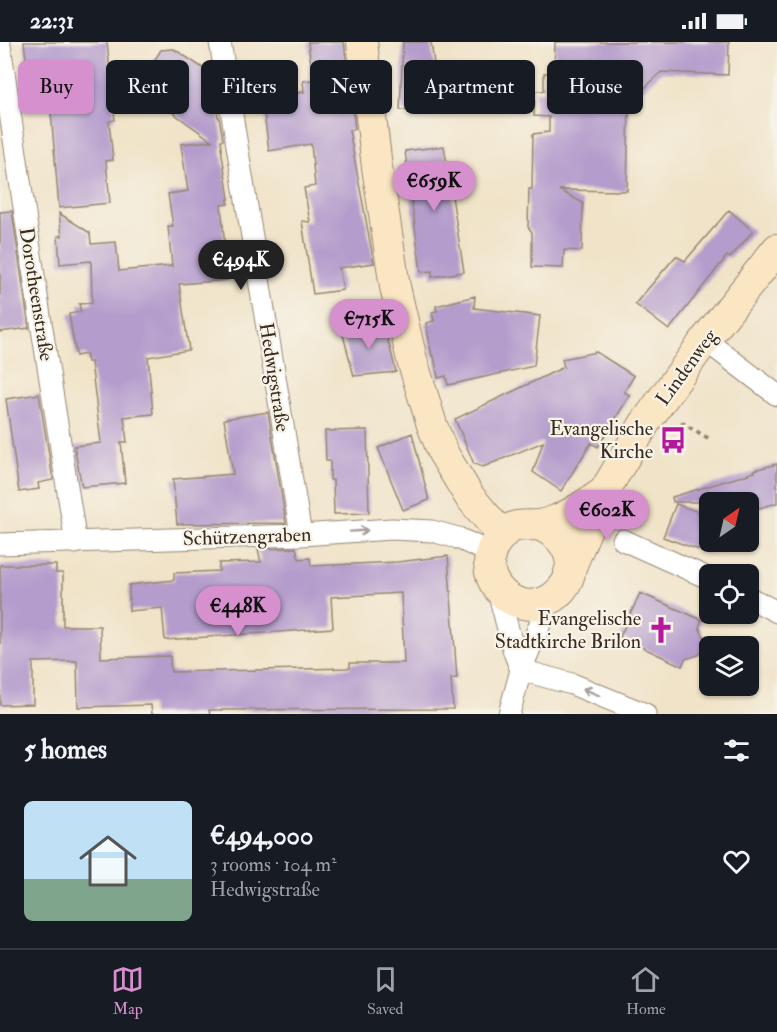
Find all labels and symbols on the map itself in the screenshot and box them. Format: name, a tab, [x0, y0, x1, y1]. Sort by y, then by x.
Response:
pin: €659K	[392, 161, 476, 212]
street label: Dorotheenstraße	[14, 225, 59, 363]
pin: €494K	[199, 240, 283, 291]
pin: €715K	[327, 299, 411, 350]
street label: Hedwigstraße	[254, 321, 295, 433]
street label: Lindenweg	[650, 323, 723, 411]
place label: Evangelische Kirche	[550, 416, 653, 464]
bus stop icon: Evangelische Kirche	[658, 425, 688, 455]
pin: €602K	[565, 490, 649, 541]
north arrow	[699, 492, 759, 552]
street label: Schützengraben	[182, 522, 312, 551]
one-way arrow	[349, 525, 369, 536]
pin: €448K	[196, 586, 280, 637]
place label: Evangelische Stadtkirche Brilon	[495, 606, 641, 654]
church icon: Evangelische Stadtkirche Brilon	[646, 615, 676, 645]
one-way arrow	[582, 686, 601, 697]

